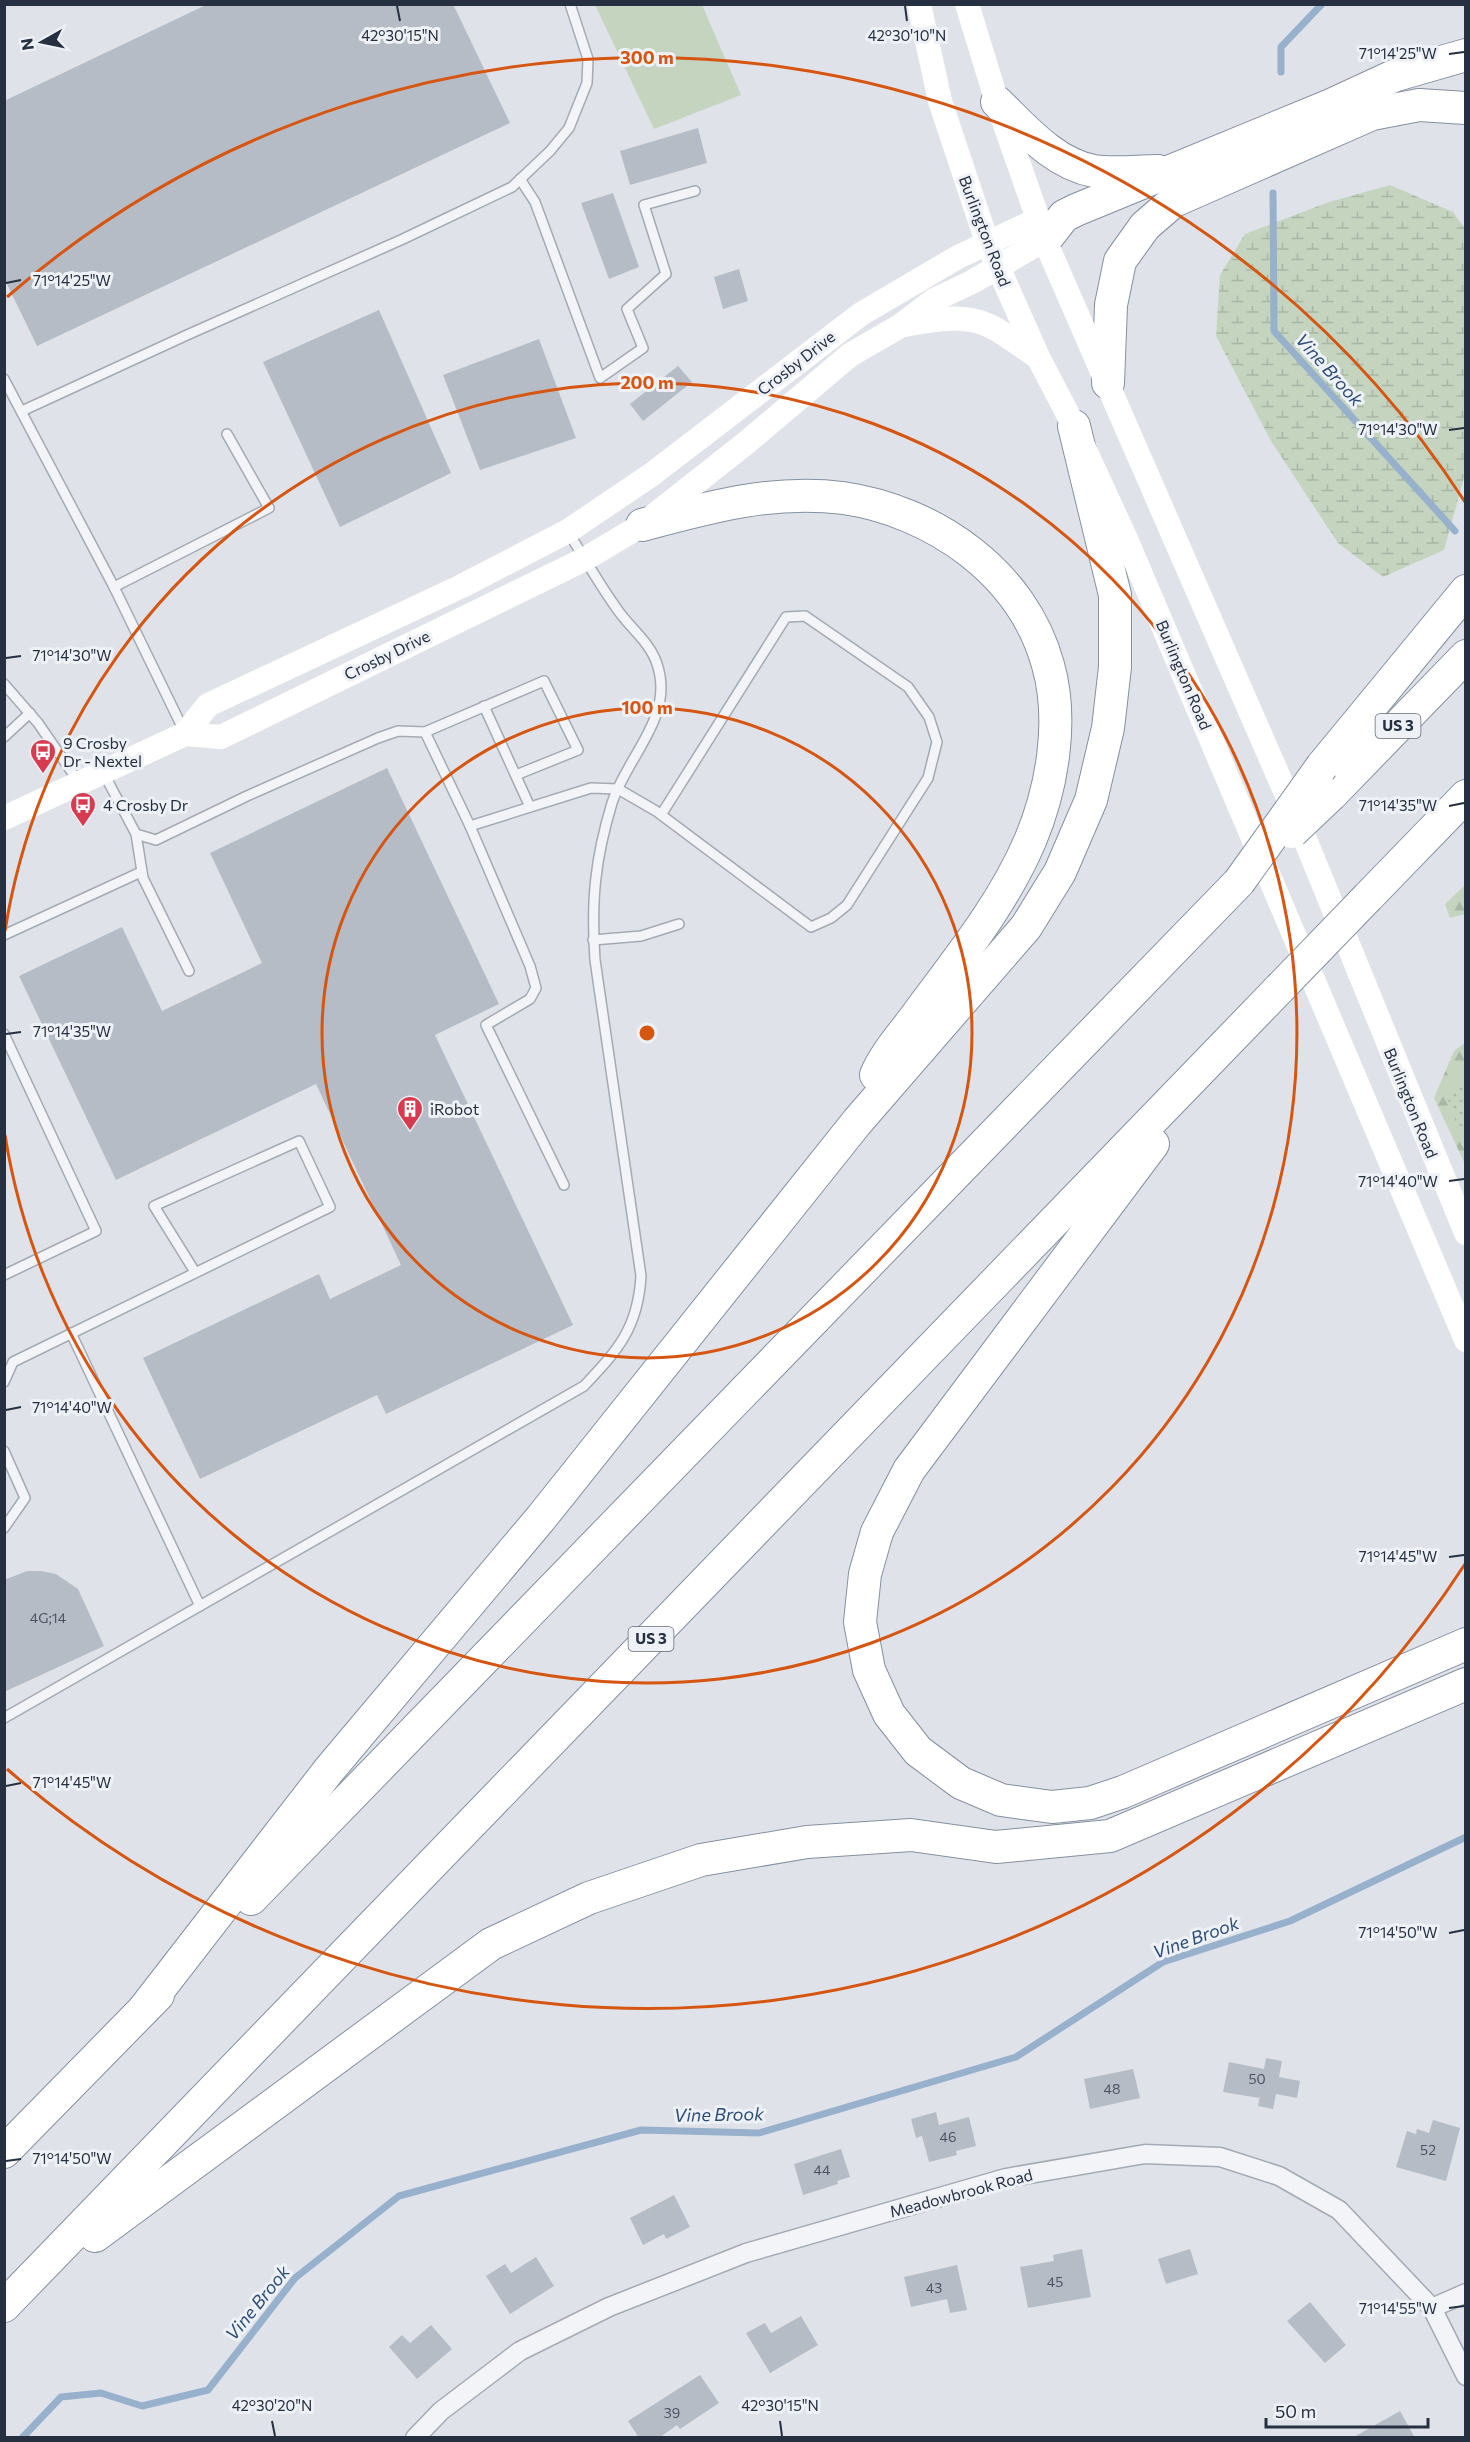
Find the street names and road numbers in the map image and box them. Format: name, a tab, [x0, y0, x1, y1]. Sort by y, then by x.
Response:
street label: Burlington Road	[956, 173, 1015, 289]
street label: Crosby Drive	[753, 326, 838, 399]
street label: Burlington Road	[1153, 617, 1216, 732]
street label: Crosby Drive	[341, 626, 433, 683]
road number: US 3	[1376, 714, 1420, 738]
street label: Burlington Road	[1381, 1045, 1442, 1161]
road number: US 3	[628, 1627, 674, 1651]
street label: Meadowbrook Road	[887, 2164, 1034, 2221]

